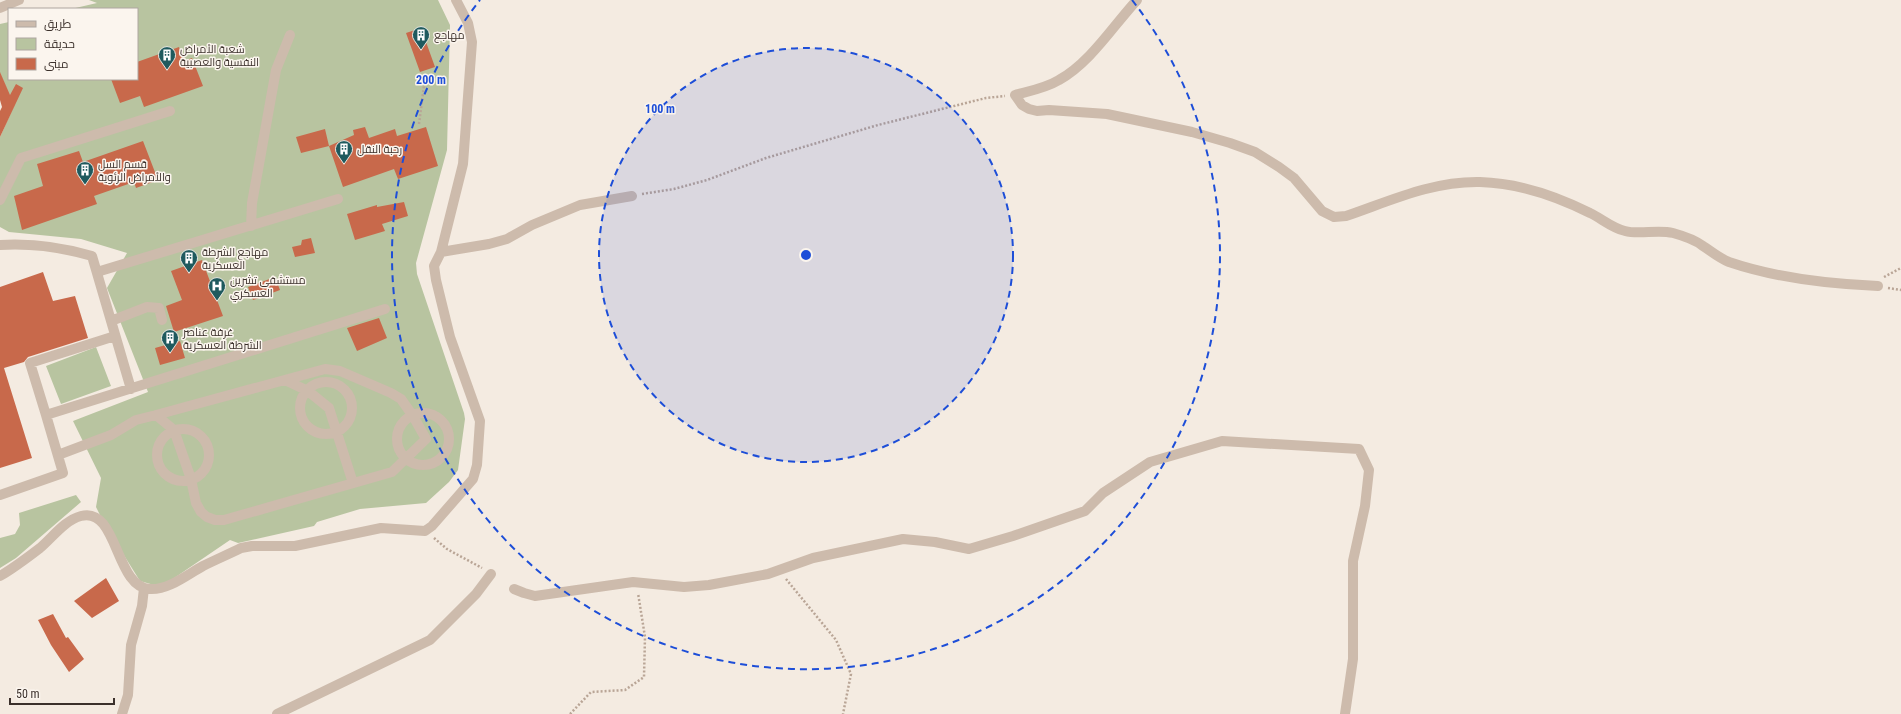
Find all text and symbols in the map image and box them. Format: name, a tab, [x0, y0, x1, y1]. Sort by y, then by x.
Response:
legend	[8, 8, 138, 80]
text: طريق	[44, 17, 72, 31]
building icon: مهاجع	[411, 25, 431, 50]
place label: مهاجع	[434, 29, 465, 43]
text: حديقة	[44, 37, 75, 51]
place label: شعبة الأمراض النفسية والعصبية	[180, 43, 259, 69]
building icon: شعبة الأمراض النفسية والعصبية	[157, 45, 177, 70]
text: مبنى	[44, 57, 69, 71]
text: 200 m	[416, 73, 446, 87]
text: 100 m	[645, 102, 675, 116]
building icon: رحبة النقل	[334, 139, 354, 164]
place label: رحبة النقل	[357, 143, 402, 156]
place label: قسم السل والأمراض الرئوية	[98, 158, 171, 184]
building icon: قسم السل والأمراض الرئوية	[75, 160, 95, 185]
place label: مهاجع الشرطة العسكرية	[202, 246, 268, 272]
building icon: مهاجع الشرطة العسكرية	[179, 248, 199, 273]
centre of rings	[799, 248, 813, 262]
place label: مستشفى تشرين العسكري	[230, 274, 306, 302]
hospital icon: مستشفى تشرين العسكري	[207, 276, 227, 301]
place label: غرفة عناصر الشرطة العسكرية	[182, 326, 262, 352]
building icon: غرفة عناصر الشرطة العسكرية	[160, 328, 180, 353]
scale bar	[10, 680, 114, 706]
text: 50 m	[16, 687, 40, 701]

